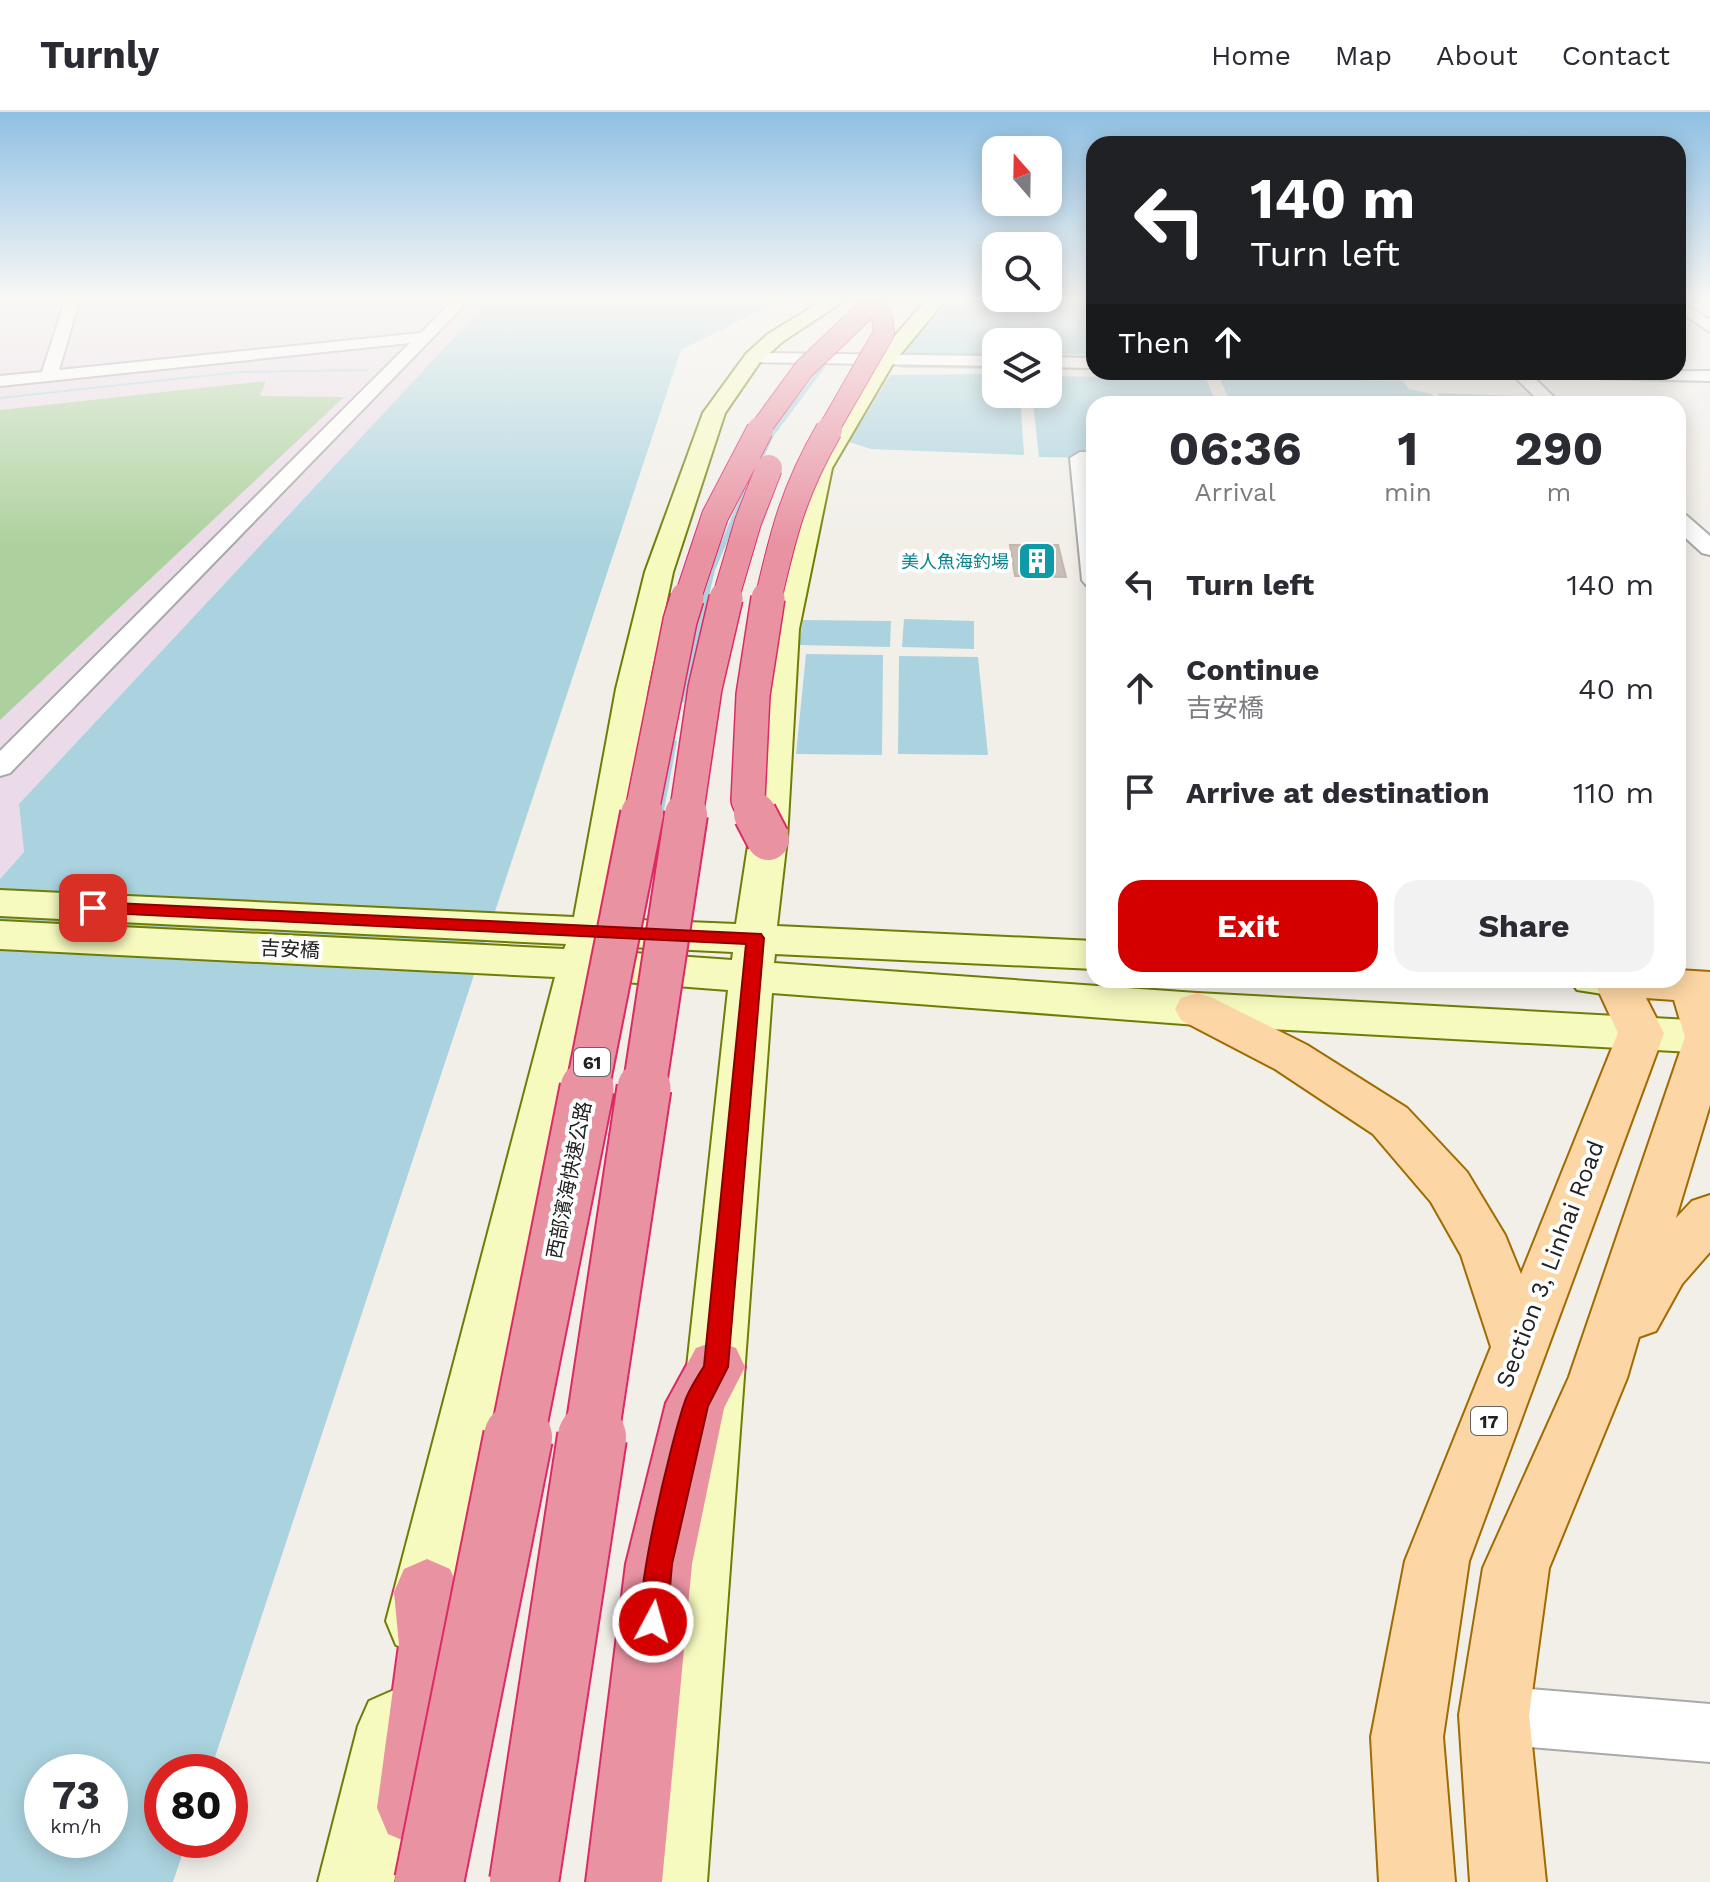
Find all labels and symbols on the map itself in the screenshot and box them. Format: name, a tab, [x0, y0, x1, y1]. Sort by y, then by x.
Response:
north arrow	[982, 136, 1062, 216]
building icon: 美人魚海釣場	[1016, 540, 1058, 582]
place label: 美人魚海釣場	[901, 551, 1009, 572]
pin	[59, 874, 127, 942]
street label: 吉安橋	[259, 935, 321, 963]
road number: 61	[574, 1048, 610, 1076]
street label: 西部濱海快速公路	[542, 1099, 596, 1261]
street label: Section 3, Linhai Road	[1490, 1137, 1610, 1391]
road number: 17	[1471, 1407, 1507, 1435]
position arrow	[611, 1580, 695, 1664]
speed limit sign: 80	[144, 1754, 248, 1858]

